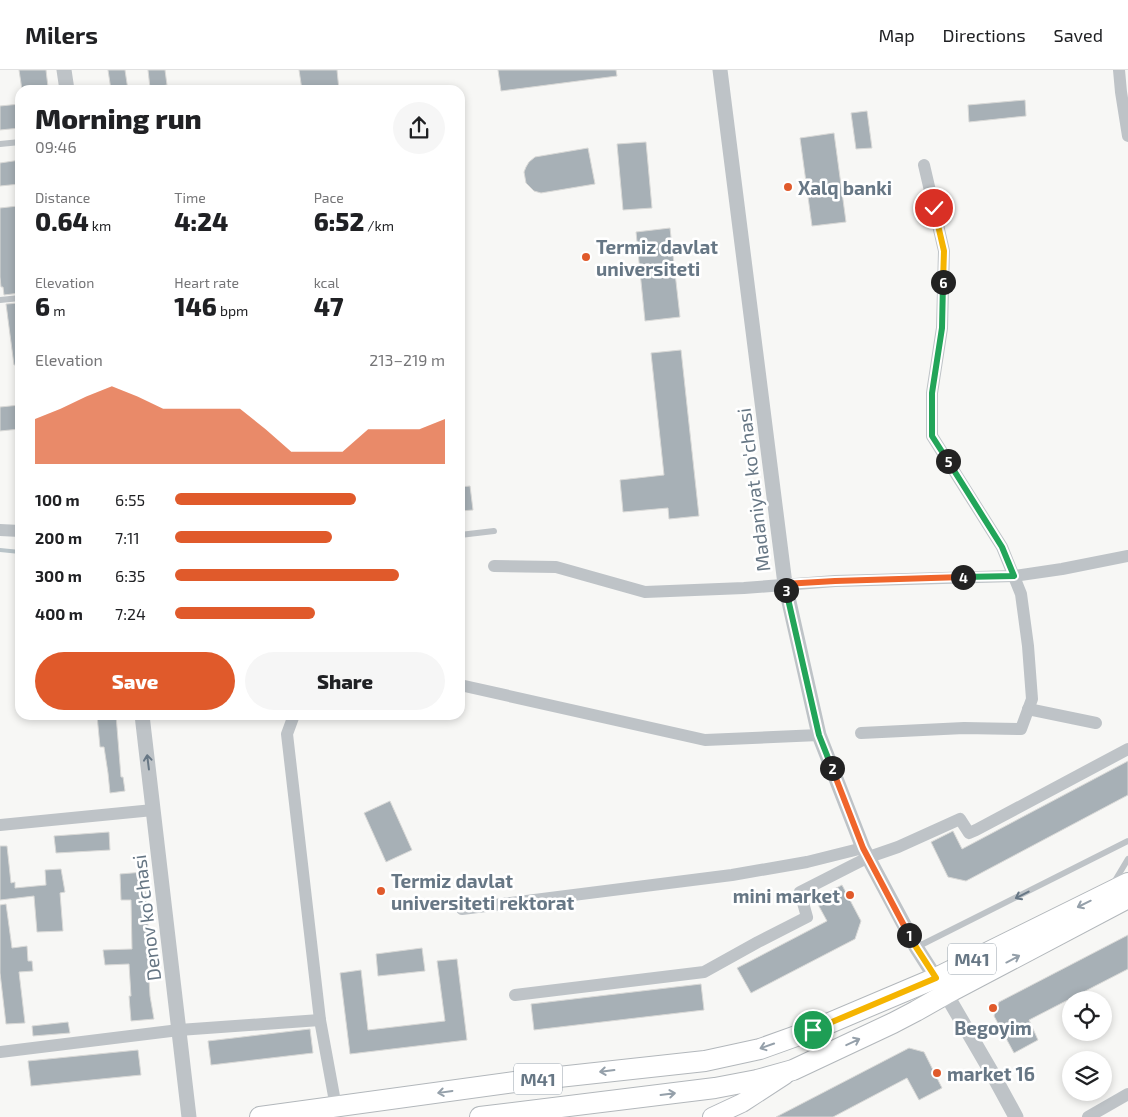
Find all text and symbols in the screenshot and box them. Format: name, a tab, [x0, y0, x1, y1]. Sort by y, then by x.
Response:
text: Milers	[25, 20, 98, 49]
text: Map	[878, 24, 915, 46]
text: Directions	[943, 24, 1026, 46]
text: Saved	[1054, 24, 1103, 46]
text: Morning run	[35, 101, 202, 135]
button: share	[393, 102, 445, 154]
text: 09:46	[35, 137, 77, 156]
place label: Xalq banki	[798, 176, 892, 199]
marker: Xalq banki	[782, 181, 794, 193]
pin	[913, 187, 955, 229]
text: Distance	[35, 189, 90, 206]
text: Time	[174, 189, 206, 206]
text: Pace	[314, 189, 344, 206]
icon: check	[920, 194, 948, 222]
text: 0.64	[35, 206, 89, 236]
text: 4:24	[174, 206, 228, 236]
text: 6:52	[314, 206, 364, 236]
text: km	[89, 217, 111, 234]
text: /km	[364, 217, 394, 234]
place label: Termiz davlat universiteti	[596, 235, 718, 280]
marker: Termiz davlat universiteti	[580, 251, 592, 263]
pin: 6	[930, 270, 956, 294]
text: Elevation	[35, 274, 94, 291]
text: Heart rate	[174, 274, 239, 291]
text: kcal	[314, 274, 339, 291]
text: 6	[939, 274, 948, 291]
text: 6	[35, 291, 50, 321]
text: 146	[174, 291, 217, 321]
text: 47	[314, 291, 343, 321]
text: m	[50, 302, 65, 319]
text: bpm	[217, 302, 248, 319]
text: Elevation	[35, 350, 103, 369]
text: 213–219 m	[369, 350, 445, 369]
street label: Madaniyat ko'chasi	[732, 407, 774, 573]
pin: 5	[936, 448, 960, 474]
text: 5	[945, 453, 952, 470]
text: 100 m	[35, 490, 80, 509]
text: 6:55	[115, 490, 145, 509]
text: 200 m	[35, 528, 82, 547]
text: 7:11	[115, 528, 140, 547]
pin: 4	[950, 564, 976, 590]
text: 300 m	[35, 566, 82, 585]
text: 6:35	[115, 566, 145, 585]
text: 4	[959, 569, 968, 586]
pin: 3	[774, 578, 798, 602]
text: 3	[783, 582, 790, 599]
text: 400 m	[35, 604, 83, 623]
text: 7:24	[115, 604, 146, 623]
button: Save	[35, 652, 235, 710]
button: Share	[245, 652, 445, 710]
one-way arrow	[143, 755, 153, 771]
pin: 2	[820, 756, 844, 780]
text: 2	[828, 760, 837, 777]
street label: Denov ko'chasi	[127, 854, 165, 982]
place label: Termiz davlat universiteti rektorat	[391, 869, 574, 914]
place label: mini market	[733, 884, 840, 907]
marker: Termiz davlat universiteti rektorat	[375, 885, 387, 897]
marker: mini market	[844, 889, 856, 901]
one-way arrow	[1015, 891, 1030, 900]
one-way arrow	[1077, 900, 1092, 909]
pin: 1	[896, 922, 922, 948]
text: 1	[906, 927, 913, 944]
road number: M41	[948, 944, 996, 974]
one-way arrow	[1005, 954, 1020, 964]
map controls	[1062, 991, 1112, 1101]
button: locate	[1062, 991, 1112, 1041]
marker: Begoyim	[987, 1002, 999, 1014]
pin	[792, 1009, 834, 1051]
icon: arrive	[799, 1016, 827, 1044]
place label: Begoyim	[954, 1016, 1032, 1040]
one-way arrow	[845, 1037, 860, 1046]
one-way arrow	[760, 1042, 775, 1051]
button: layers	[1062, 1051, 1112, 1101]
place label: market 16	[947, 1062, 1035, 1085]
road number: M41	[514, 1064, 562, 1094]
one-way arrow	[599, 1066, 615, 1076]
marker: market 16	[931, 1067, 943, 1079]
one-way arrow	[438, 1087, 454, 1097]
one-way arrow	[659, 1088, 675, 1098]

